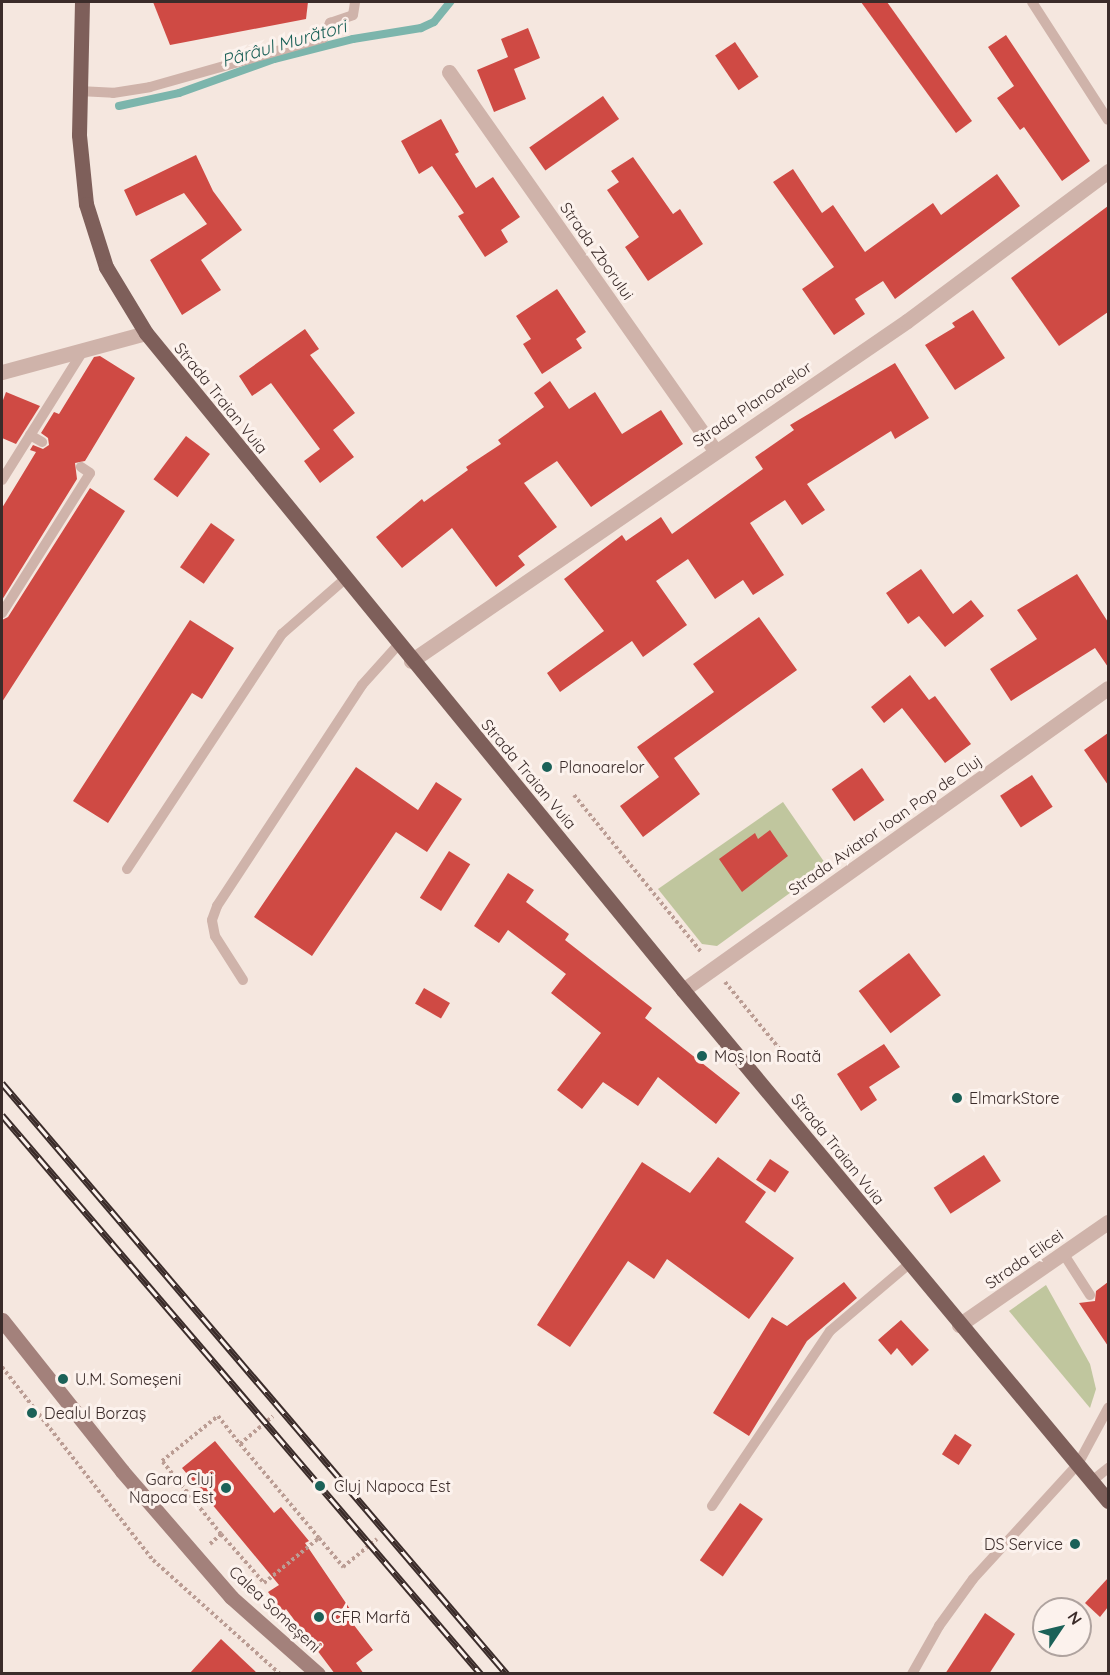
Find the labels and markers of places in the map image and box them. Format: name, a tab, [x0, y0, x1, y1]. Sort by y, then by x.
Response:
place label: Planoarelor	[559, 757, 645, 777]
marker: Planoarelor	[540, 760, 554, 774]
place label: Moș Ion Roată	[714, 1046, 821, 1066]
marker: Moș Ion Roată	[695, 1049, 709, 1063]
place label: ElmarkStore	[969, 1088, 1060, 1108]
marker: ElmarkStore	[950, 1091, 964, 1105]
place label: U.M. Someșeni	[75, 1369, 181, 1389]
marker: U.M. Someșeni	[56, 1372, 70, 1386]
place label: Dealul Borzaș	[44, 1403, 146, 1423]
marker: Dealul Borzaș	[25, 1406, 39, 1420]
place label: Gara Cluj Napoca Est	[129, 1469, 214, 1507]
place label: Cluj Napoca Est	[334, 1476, 451, 1496]
marker: Cluj Napoca Est	[311, 1477, 329, 1495]
marker: Gara Cluj Napoca Est	[219, 1481, 233, 1495]
place label: DS Service	[984, 1534, 1063, 1554]
marker: DS Service	[1068, 1537, 1082, 1551]
place label: CFR Marfă	[331, 1607, 410, 1627]
marker: CFR Marfă	[312, 1610, 326, 1624]

